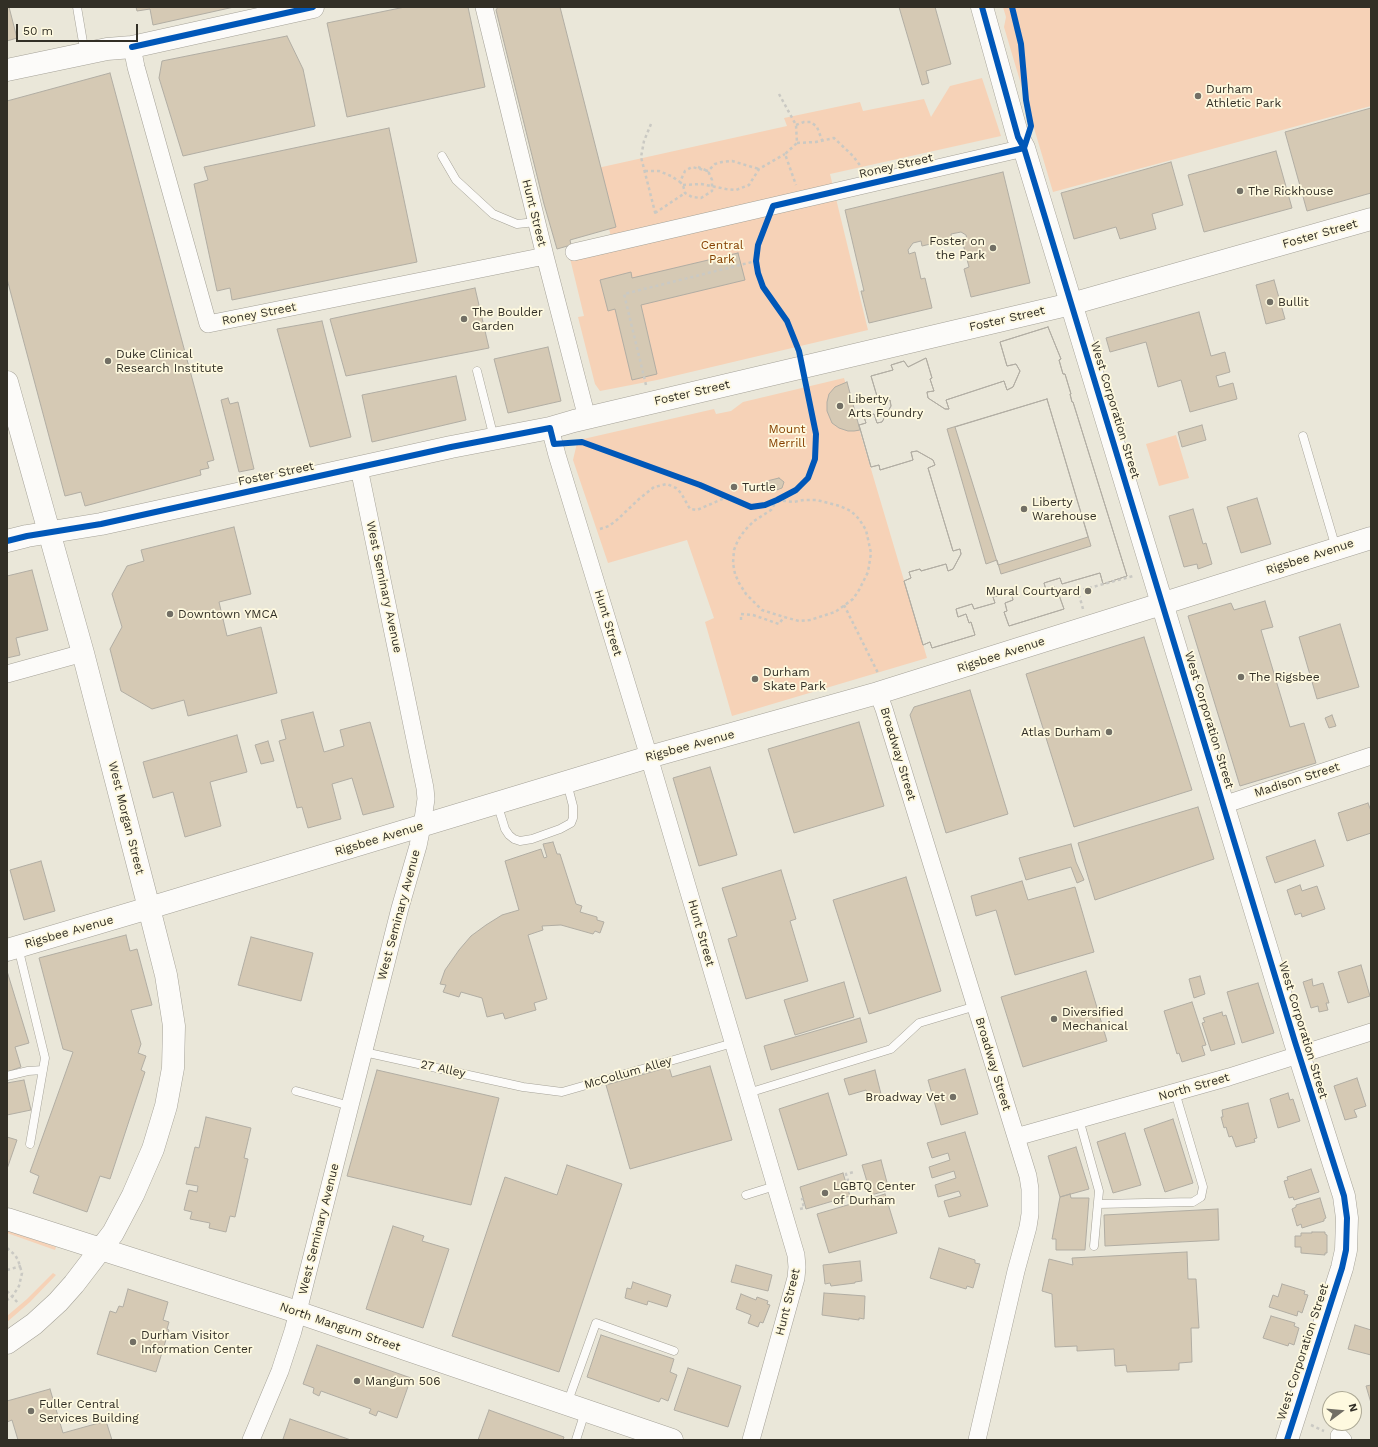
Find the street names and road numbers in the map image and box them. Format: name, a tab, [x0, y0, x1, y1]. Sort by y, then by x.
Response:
street label: Roney Street	[858, 150, 934, 182]
street label: Hunt Street	[519, 178, 549, 248]
street label: Foster Street	[1281, 216, 1359, 252]
street label: Roney Street	[221, 300, 297, 328]
street label: Foster Street	[968, 303, 1046, 335]
street label: West Corporation Street	[1087, 340, 1143, 480]
street label: Foster Street	[653, 377, 731, 409]
street label: Foster Street	[237, 459, 315, 489]
street label: West Seminary Avenue	[363, 520, 405, 654]
street label: Rigsbee Avenue	[1264, 536, 1356, 578]
street label: Hunt Street	[591, 588, 625, 658]
street label: Rigsbee Avenue	[955, 634, 1047, 676]
street label: West Corporation Street	[1181, 650, 1237, 790]
street label: Broadway Street	[877, 706, 919, 802]
street label: Rigsbee Avenue	[644, 727, 736, 765]
street label: Madison Street	[1253, 759, 1341, 801]
street label: West Morgan Street	[105, 760, 147, 876]
street label: Rigsbee Avenue	[333, 819, 425, 859]
street label: West Seminary Avenue	[375, 848, 423, 982]
street label: Hunt Street	[685, 898, 717, 968]
street label: Rigsbee Avenue	[23, 912, 115, 952]
street label: West Corporation Street	[1275, 960, 1331, 1100]
street label: Broadway Street	[972, 1016, 1014, 1112]
street label: McCollum Alley	[582, 1054, 674, 1092]
street label: 27 Alley	[419, 1057, 467, 1081]
street label: North Street	[1157, 1070, 1231, 1104]
street label: West Seminary Avenue	[296, 1162, 342, 1296]
street label: Hunt Street	[773, 1267, 803, 1337]
street label: West Corporation Street	[1274, 1282, 1332, 1422]
street label: North Mangum Street	[278, 1300, 402, 1354]

